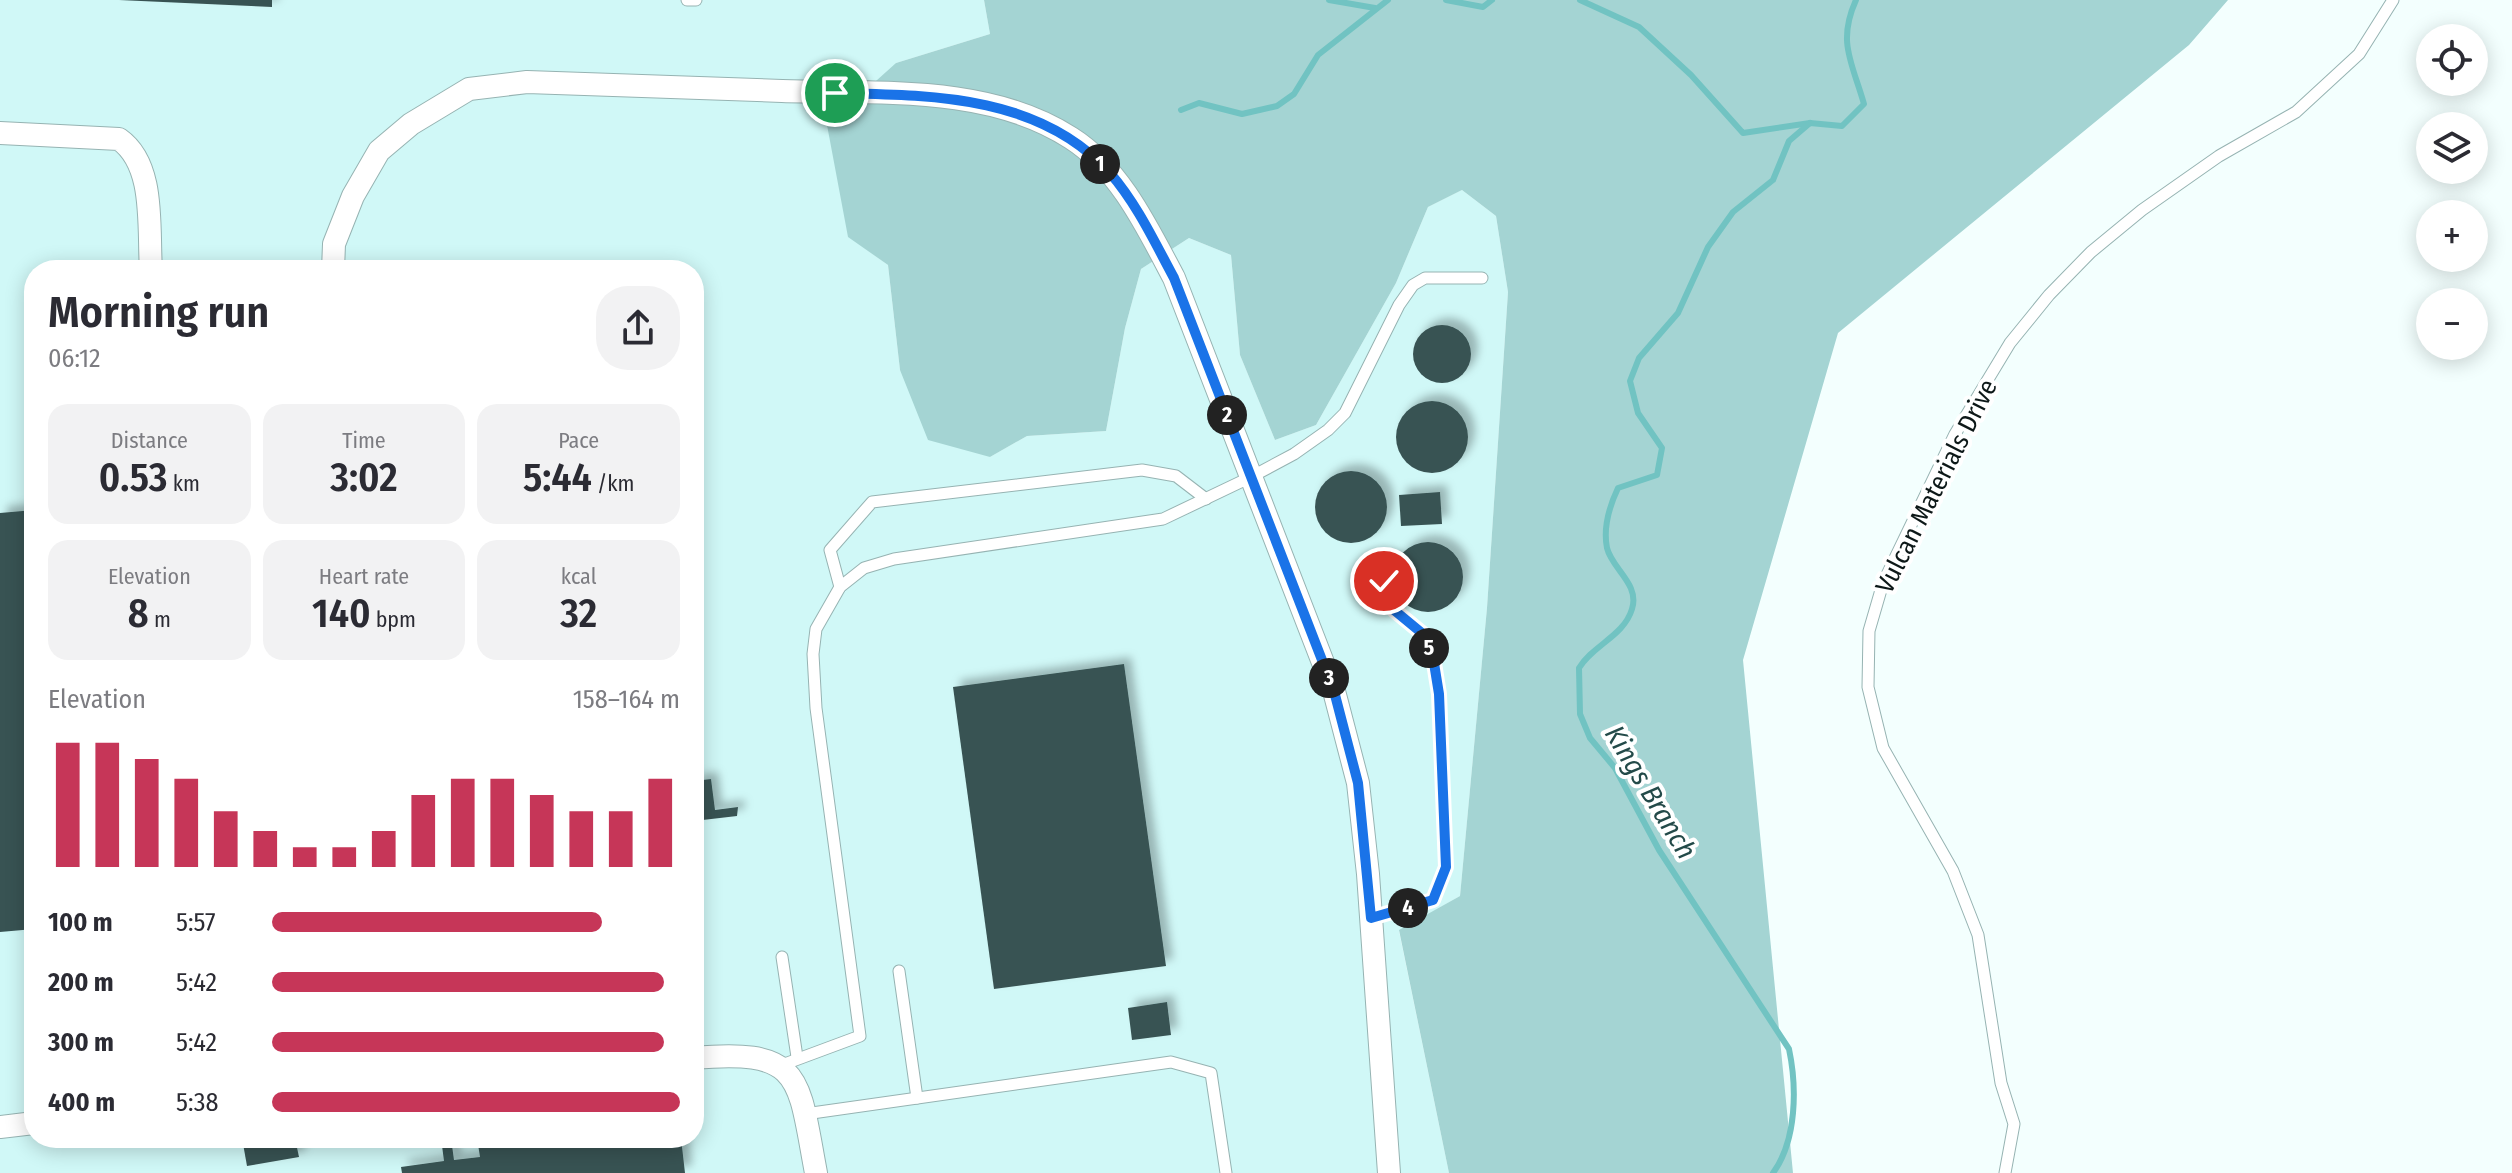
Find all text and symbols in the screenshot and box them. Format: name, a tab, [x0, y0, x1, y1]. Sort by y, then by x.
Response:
map controls	[2416, 24, 2488, 360]
button: locate	[2416, 24, 2488, 96]
pin	[801, 59, 869, 127]
icon: arrive	[813, 71, 857, 115]
button: layers	[2416, 112, 2488, 184]
pin: 1	[1080, 144, 1120, 184]
text: 1	[1095, 150, 1105, 177]
button: +	[2416, 200, 2488, 272]
text: Morning run	[48, 286, 269, 339]
button: share	[596, 286, 680, 370]
button: −	[2416, 288, 2488, 360]
text: 06:12	[48, 343, 101, 374]
street label: Vulcan Materials Drive	[1869, 374, 2004, 598]
pin: 2	[1207, 395, 1247, 435]
text: 2	[1222, 401, 1232, 428]
text: Distance	[111, 427, 188, 454]
text: Time	[342, 427, 386, 454]
text: Pace	[558, 427, 599, 454]
text: 0.53	[99, 454, 168, 502]
text: 3:02	[330, 454, 398, 502]
text: 5:44	[523, 454, 592, 502]
text: km	[168, 470, 200, 497]
text: /km	[592, 470, 634, 497]
pin	[1350, 547, 1418, 615]
icon: check	[1362, 559, 1406, 603]
text: Elevation	[108, 563, 191, 590]
text: Heart rate	[319, 563, 409, 590]
text: kcal	[561, 563, 596, 590]
text: 8	[128, 590, 149, 638]
text: 140	[312, 590, 370, 638]
text: 32	[560, 590, 597, 638]
text: m	[149, 606, 171, 633]
text: bpm	[370, 606, 416, 633]
pin: 5	[1409, 628, 1449, 668]
text: 5	[1424, 634, 1434, 661]
pin: 3	[1309, 658, 1349, 698]
text: 3	[1324, 664, 1334, 691]
text: Elevation	[48, 684, 146, 715]
text: 158–164 m	[573, 684, 680, 715]
water label: Kings Branch	[1598, 720, 1703, 865]
pin: 4	[1388, 888, 1428, 928]
text: 4	[1402, 894, 1414, 921]
text: 100 m	[48, 907, 113, 938]
text: 5:57	[176, 907, 215, 938]
text: 200 m	[48, 967, 114, 998]
text: 5:42	[176, 967, 217, 998]
text: 300 m	[48, 1027, 114, 1058]
text: 5:42	[176, 1027, 217, 1058]
text: 400 m	[48, 1087, 115, 1118]
text: 5:38	[176, 1087, 218, 1118]

